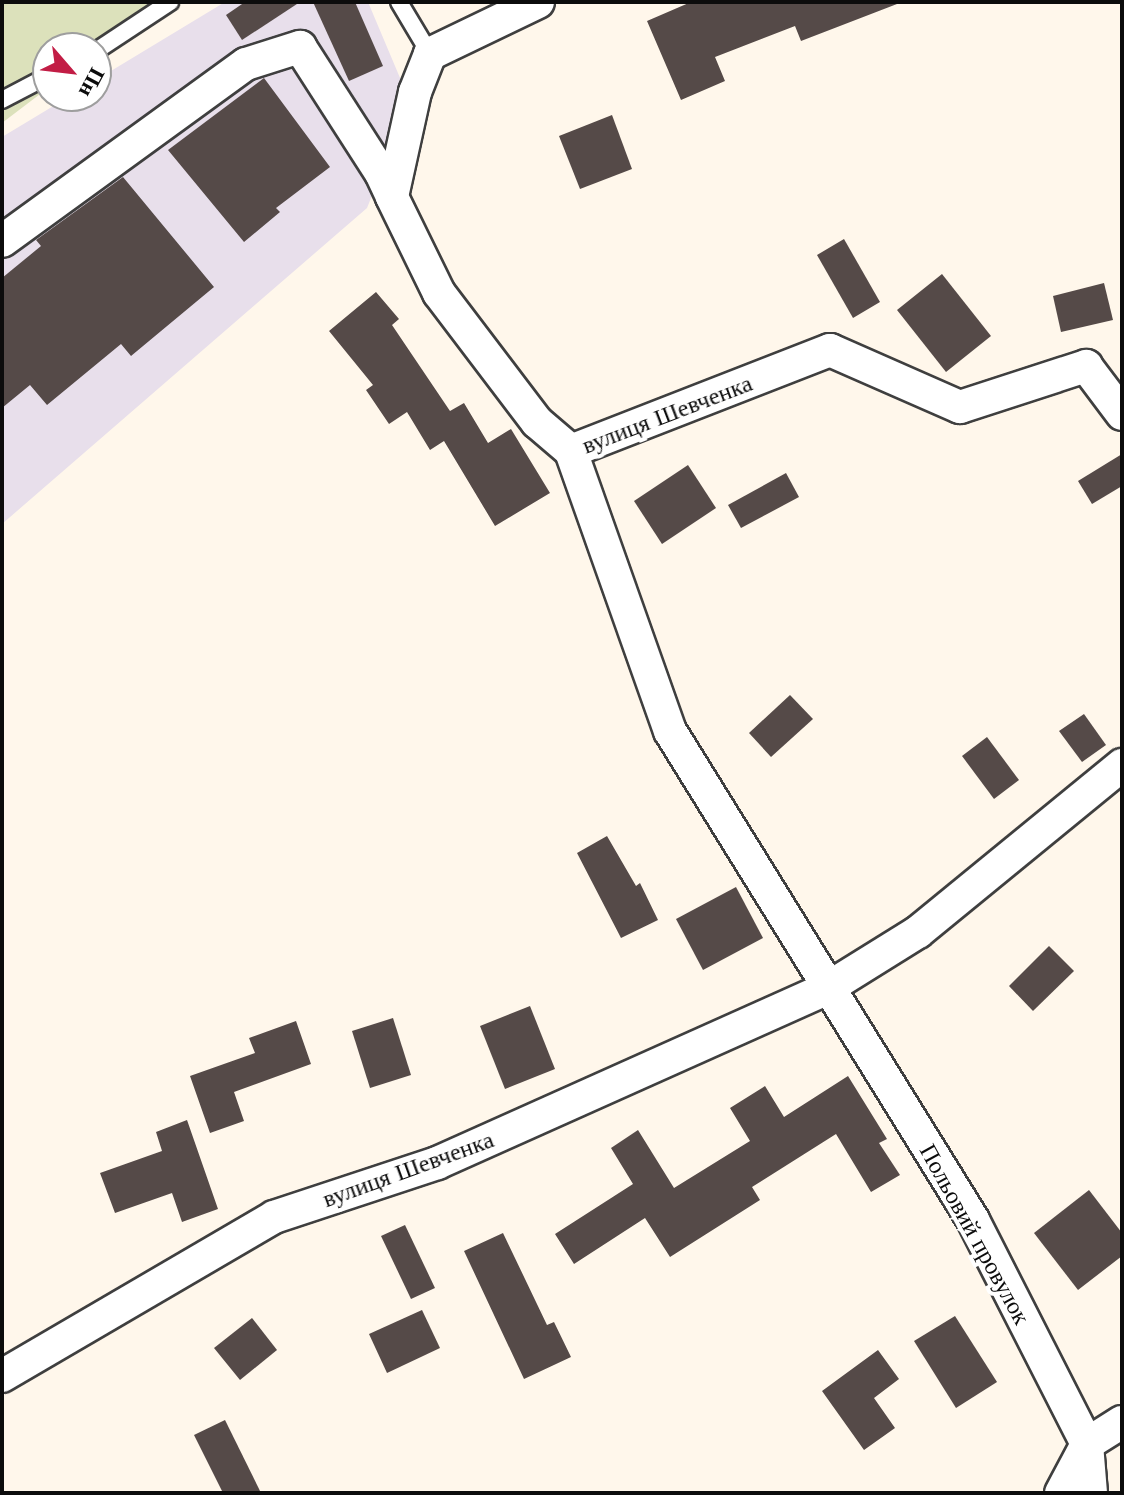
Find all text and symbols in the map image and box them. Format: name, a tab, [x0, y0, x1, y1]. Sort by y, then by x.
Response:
north arrow	[32, 32, 112, 112]
text: Пн	[73, 63, 111, 102]
street label: вулиця Шевченка	[578, 368, 756, 460]
street label: вулиця Шевченка	[319, 1125, 497, 1213]
street label: Польовий провулок	[913, 1139, 1037, 1329]

